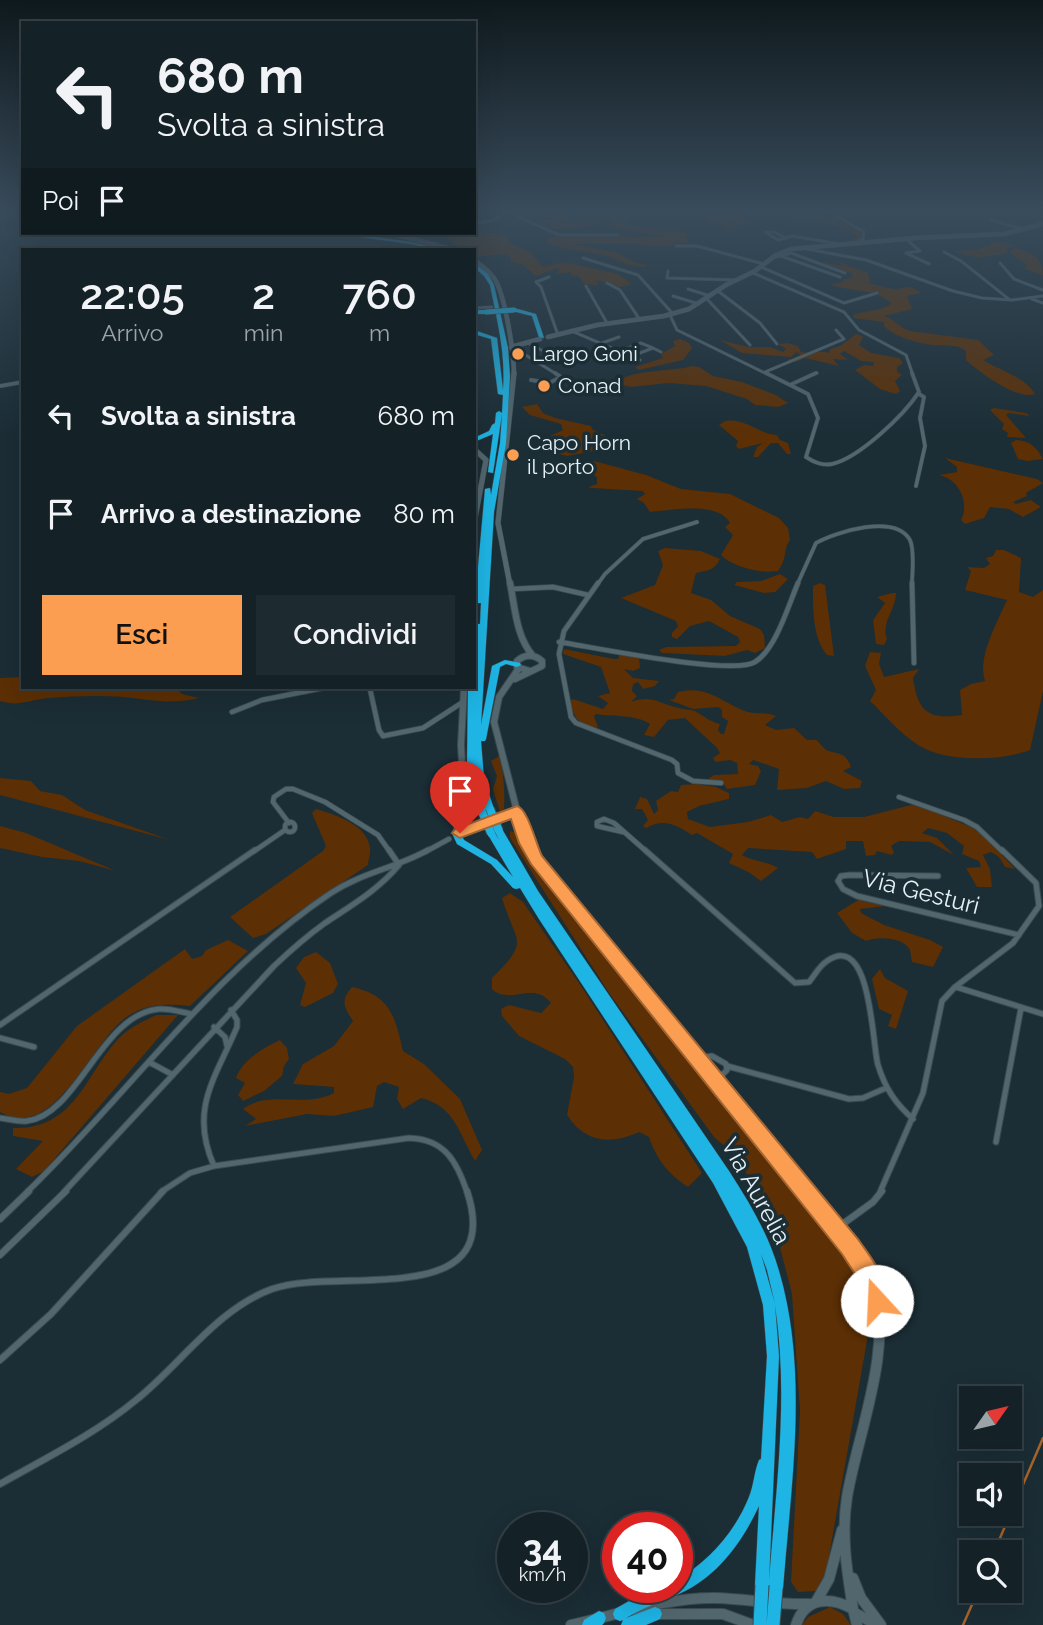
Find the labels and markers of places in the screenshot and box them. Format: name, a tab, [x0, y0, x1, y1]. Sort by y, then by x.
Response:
place label: Largo Goni	[532, 341, 638, 366]
marker: Largo Goni	[510, 346, 526, 362]
place label: Conad	[558, 373, 622, 398]
marker: Conad	[536, 378, 552, 394]
place label: Capo Horn il porto	[527, 430, 631, 479]
marker: Capo Horn il porto	[505, 447, 521, 463]
pin	[430, 761, 490, 833]

